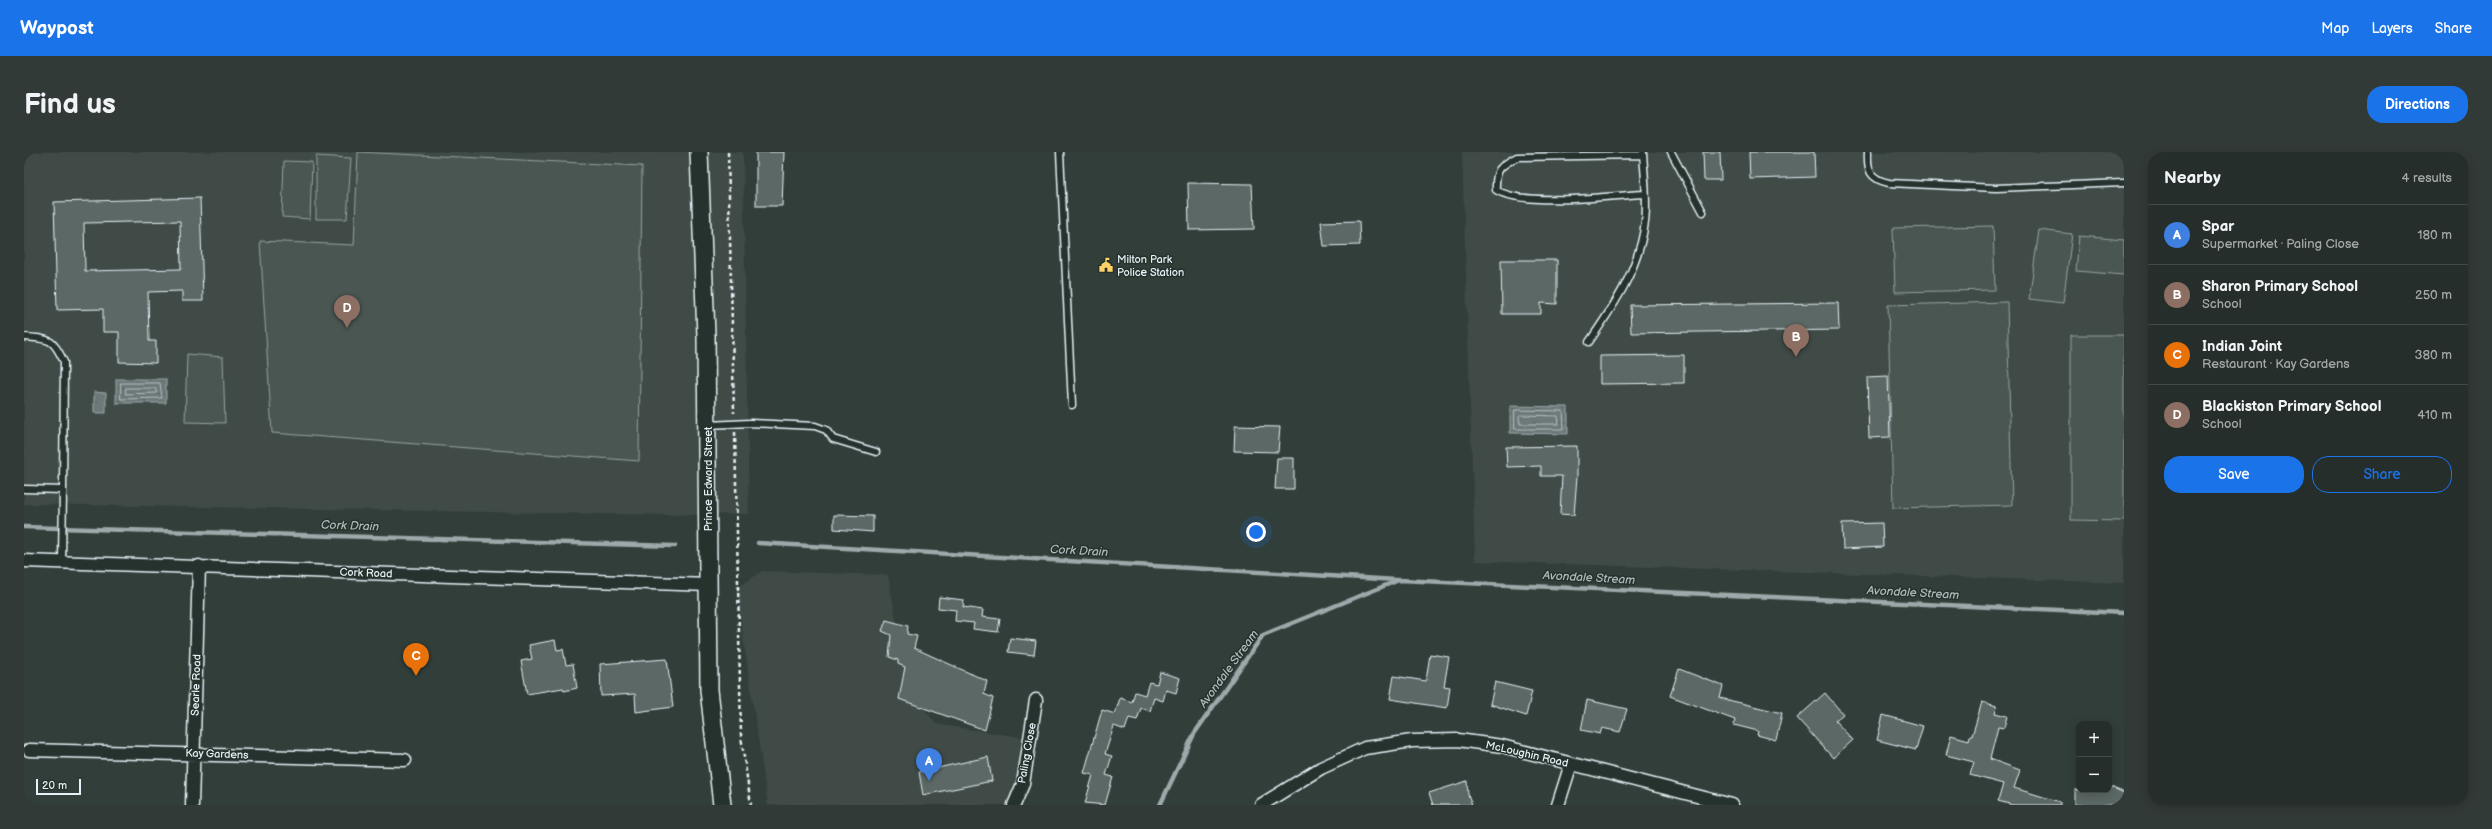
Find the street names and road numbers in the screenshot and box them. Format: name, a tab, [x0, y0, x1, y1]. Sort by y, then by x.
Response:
street label: Prince Edward Street	[702, 426, 715, 531]
street label: Cork Road	[339, 566, 393, 580]
street label: Searle Road	[188, 654, 204, 716]
street label: Paling Close	[1015, 721, 1039, 784]
street label: McLoughin Road	[1484, 738, 1570, 770]
street label: Kay Gardens	[185, 746, 249, 762]

